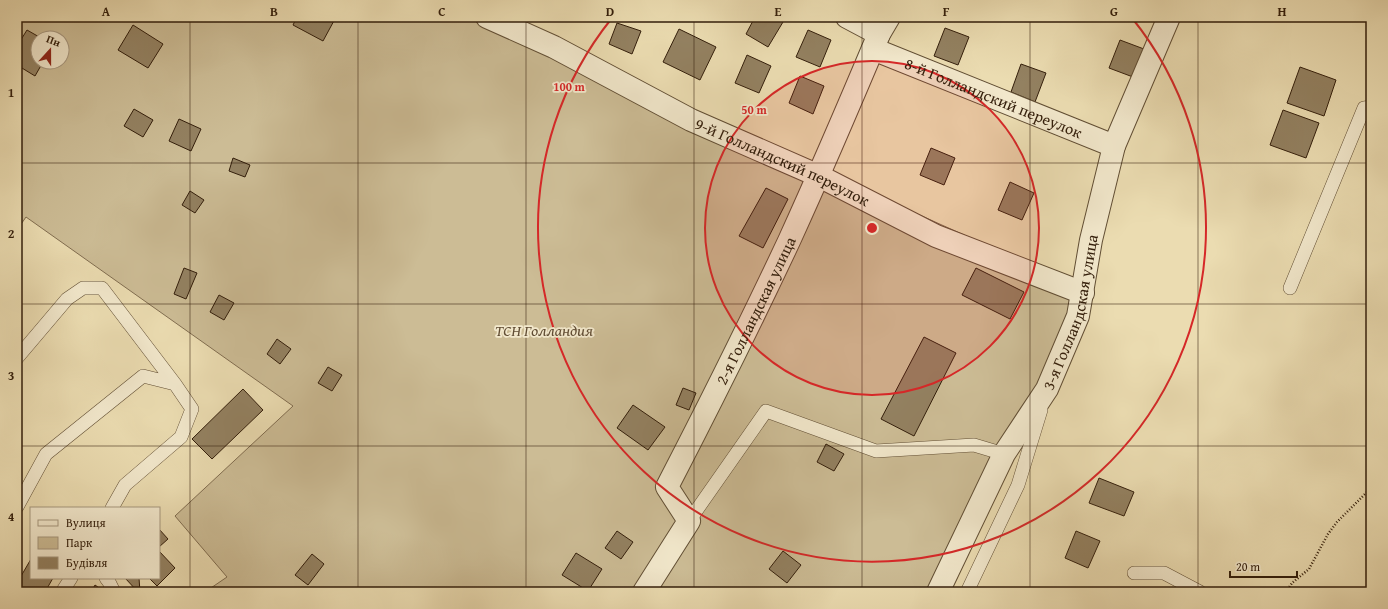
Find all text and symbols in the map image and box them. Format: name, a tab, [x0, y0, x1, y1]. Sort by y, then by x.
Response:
text: A	[102, 2, 111, 21]
text: B	[270, 2, 278, 21]
text: C	[438, 2, 446, 21]
text: D	[606, 2, 614, 21]
text: E	[775, 2, 782, 21]
text: F	[943, 2, 950, 21]
text: G	[1110, 2, 1118, 21]
text: H	[1277, 2, 1287, 21]
north arrow	[30, 30, 70, 70]
text: Пн	[44, 31, 63, 51]
street label: 8-й Голландский переулок	[901, 51, 1087, 144]
text: 100 m	[553, 78, 586, 95]
text: 1	[8, 83, 14, 102]
text: 50 m	[741, 101, 767, 118]
street label: 9-й Голландский переулок	[691, 111, 874, 212]
centre of rings	[865, 221, 879, 235]
text: 2	[8, 224, 15, 243]
street label: 3-я Голландская улица	[1036, 231, 1104, 394]
street label: 2-я Голландская улица	[709, 232, 802, 389]
park label: ТСН Голландия	[495, 318, 593, 342]
text: 3	[8, 366, 14, 385]
text: 4	[8, 507, 15, 526]
legend	[30, 507, 160, 579]
text: Вулиця	[66, 514, 106, 531]
text: Парк	[66, 534, 93, 551]
scale bar	[1230, 553, 1297, 579]
text: Будівля	[66, 554, 107, 571]
text: 20 m	[1236, 558, 1260, 575]

